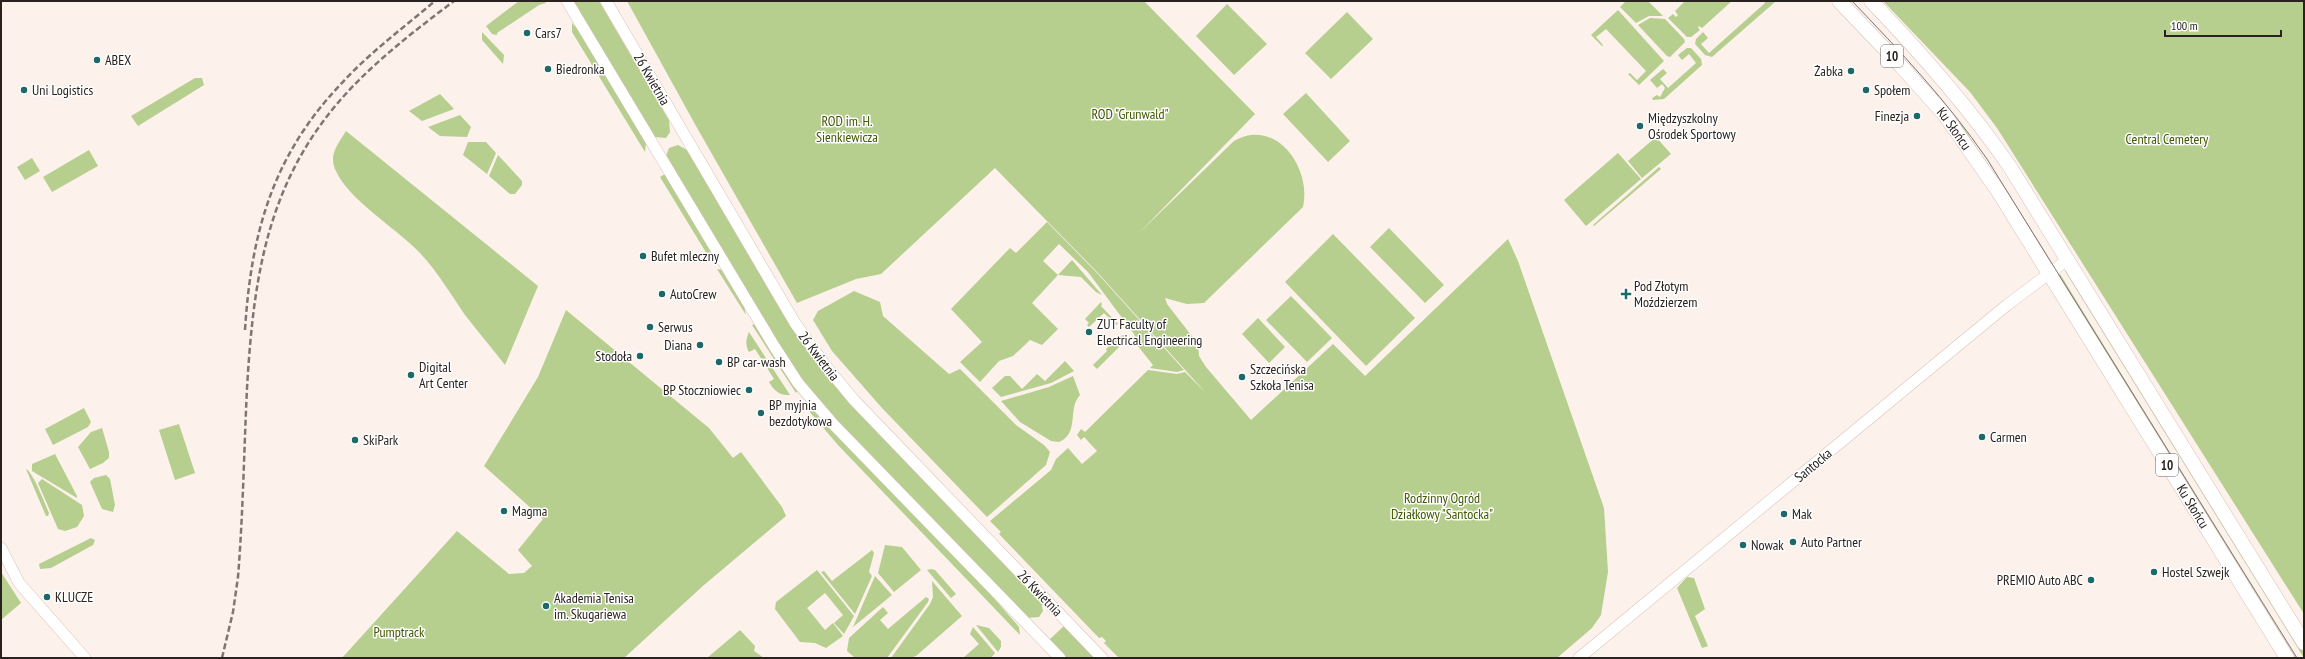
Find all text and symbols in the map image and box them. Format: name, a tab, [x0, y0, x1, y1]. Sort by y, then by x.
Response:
scale bar	[2165, 12, 2281, 38]
text: 100 m	[2171, 18, 2198, 33]
place label: Cars7	[535, 24, 562, 42]
marker: Cars7	[522, 28, 532, 38]
road number: 10	[1881, 45, 1903, 67]
street label: 26 Kwietnia	[630, 50, 674, 108]
place label: ABEX	[105, 51, 131, 69]
marker: ABEX	[92, 55, 102, 65]
place label: Biedronka	[556, 60, 605, 78]
place label: Żabka	[1814, 62, 1843, 80]
marker: Biedronka	[543, 64, 553, 74]
marker: Żabka	[1846, 66, 1856, 76]
place label: Uni Logistics	[32, 81, 93, 99]
place label: Społem	[1874, 81, 1910, 99]
marker: Uni Logistics	[19, 85, 29, 95]
marker: Społem	[1861, 85, 1871, 95]
street label: Ku Słońcu	[1933, 103, 1975, 153]
park label: ROD "Grunwald"	[1091, 105, 1169, 123]
place label: Finezja	[1875, 107, 1909, 125]
place label: Międzyszkolny Ośrodek Sportowy	[1648, 109, 1737, 143]
marker: Finezja	[1912, 111, 1922, 121]
park label: ROD im. H. Sienkiewicza	[816, 112, 878, 146]
marker: Międzyszkolny Ośrodek Sportowy	[1635, 121, 1645, 131]
park label: Central Cemetery	[2126, 130, 2209, 148]
place label: Bufet mleczny	[651, 247, 720, 265]
marker: Bufet mleczny	[638, 251, 648, 261]
place label: Pod Złotym Moździerzem	[1634, 277, 1697, 311]
place label: AutoCrew	[670, 285, 717, 303]
marker: AutoCrew	[657, 289, 667, 299]
marker: Pod Złotym Moździerzem	[1621, 289, 1631, 299]
place label: ZUT Faculty of Electrical Engineering	[1097, 315, 1202, 349]
place label: Serwus	[658, 318, 693, 336]
marker: Serwus	[645, 322, 655, 332]
marker: ZUT Faculty of Electrical Engineering	[1084, 327, 1094, 337]
street label: 26 Kwietnia	[794, 328, 844, 384]
place label: Diana	[664, 336, 692, 354]
marker: Diana	[695, 340, 705, 350]
place label: Stodoła	[595, 347, 632, 365]
marker: Stodoła	[635, 351, 645, 361]
place label: BP car-wash	[727, 353, 786, 371]
marker: BP car-wash	[714, 357, 724, 367]
place label: Digital Art Center	[419, 358, 468, 392]
place label: Szczecińska Szkoła Tenisa	[1250, 360, 1314, 394]
marker: Digital Art Center	[406, 370, 416, 380]
marker: Szczecińska Szkoła Tenisa	[1237, 372, 1247, 382]
place label: BP Stoczniowiec	[663, 381, 741, 399]
marker: BP Stoczniowiec	[744, 385, 754, 395]
place label: BP myjnia bezdotykowa	[769, 396, 832, 430]
marker: BP myjnia bezdotykowa	[756, 408, 766, 418]
place label: Carmen	[1990, 428, 2027, 446]
place label: SkiPark	[363, 431, 399, 449]
marker: Carmen	[1977, 432, 1987, 442]
marker: SkiPark	[350, 435, 360, 445]
street label: Santocka	[1791, 444, 1835, 486]
road number: 10	[2156, 454, 2178, 476]
street label: Ku Słońcu	[2173, 481, 2213, 531]
park label: Rodzinny Ogród Działkowy "Santocka"	[1391, 489, 1493, 523]
place label: Magma	[512, 502, 547, 520]
place label: Mak	[1792, 505, 1813, 523]
marker: Magma	[499, 506, 509, 516]
marker: Mak	[1779, 509, 1789, 519]
place label: Auto Partner	[1801, 533, 1862, 551]
place label: Nowak	[1751, 536, 1784, 554]
marker: Auto Partner	[1788, 537, 1798, 547]
marker: Nowak	[1738, 540, 1748, 550]
place label: Hostel Szwejk	[2162, 563, 2230, 581]
street label: 26 Kwietnia	[1014, 566, 1066, 620]
marker: Hostel Szwejk	[2149, 567, 2159, 577]
place label: PREMIO Auto ABC	[1997, 571, 2084, 589]
marker: PREMIO Auto ABC	[2086, 575, 2096, 585]
place label: KLUCZE	[55, 588, 93, 606]
place label: Akademia Tenisa im. Skugariewa	[554, 589, 634, 623]
marker: KLUCZE	[42, 592, 52, 602]
marker: Akademia Tenisa im. Skugariewa	[541, 601, 551, 611]
park label: Pumptrack	[374, 623, 425, 641]

